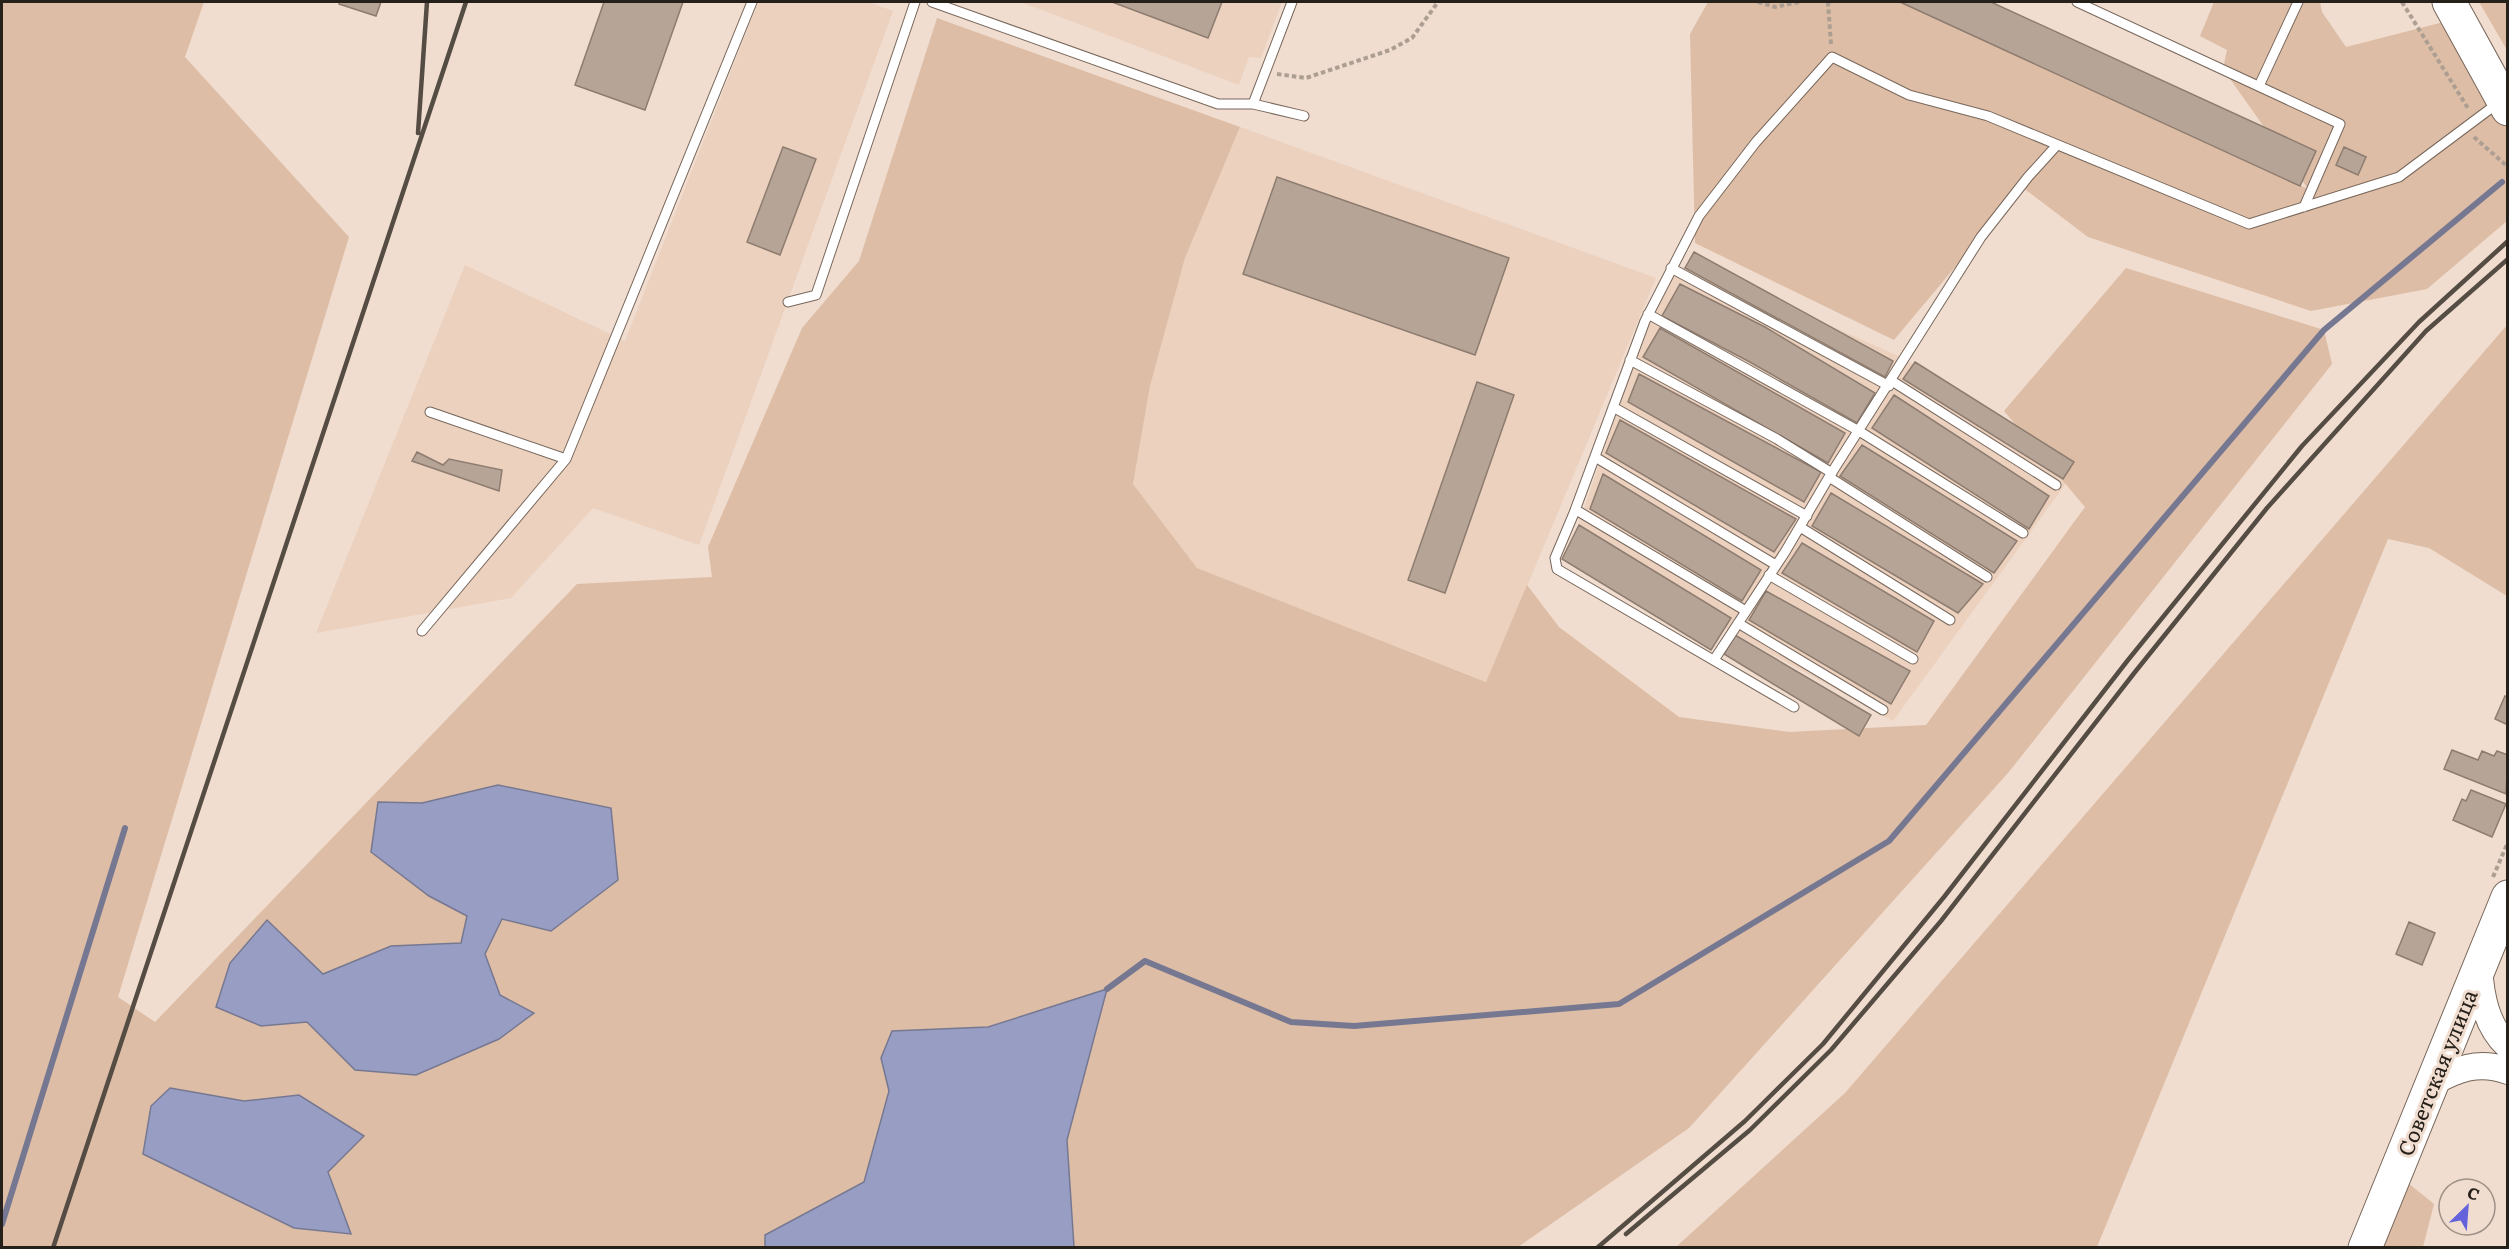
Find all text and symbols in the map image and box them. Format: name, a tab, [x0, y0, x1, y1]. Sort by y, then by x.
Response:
street label: Советская улица	[2388, 983, 2484, 1160]
north arrow	[2437, 1177, 2497, 1237]
text: С	[2464, 1179, 2484, 1206]

